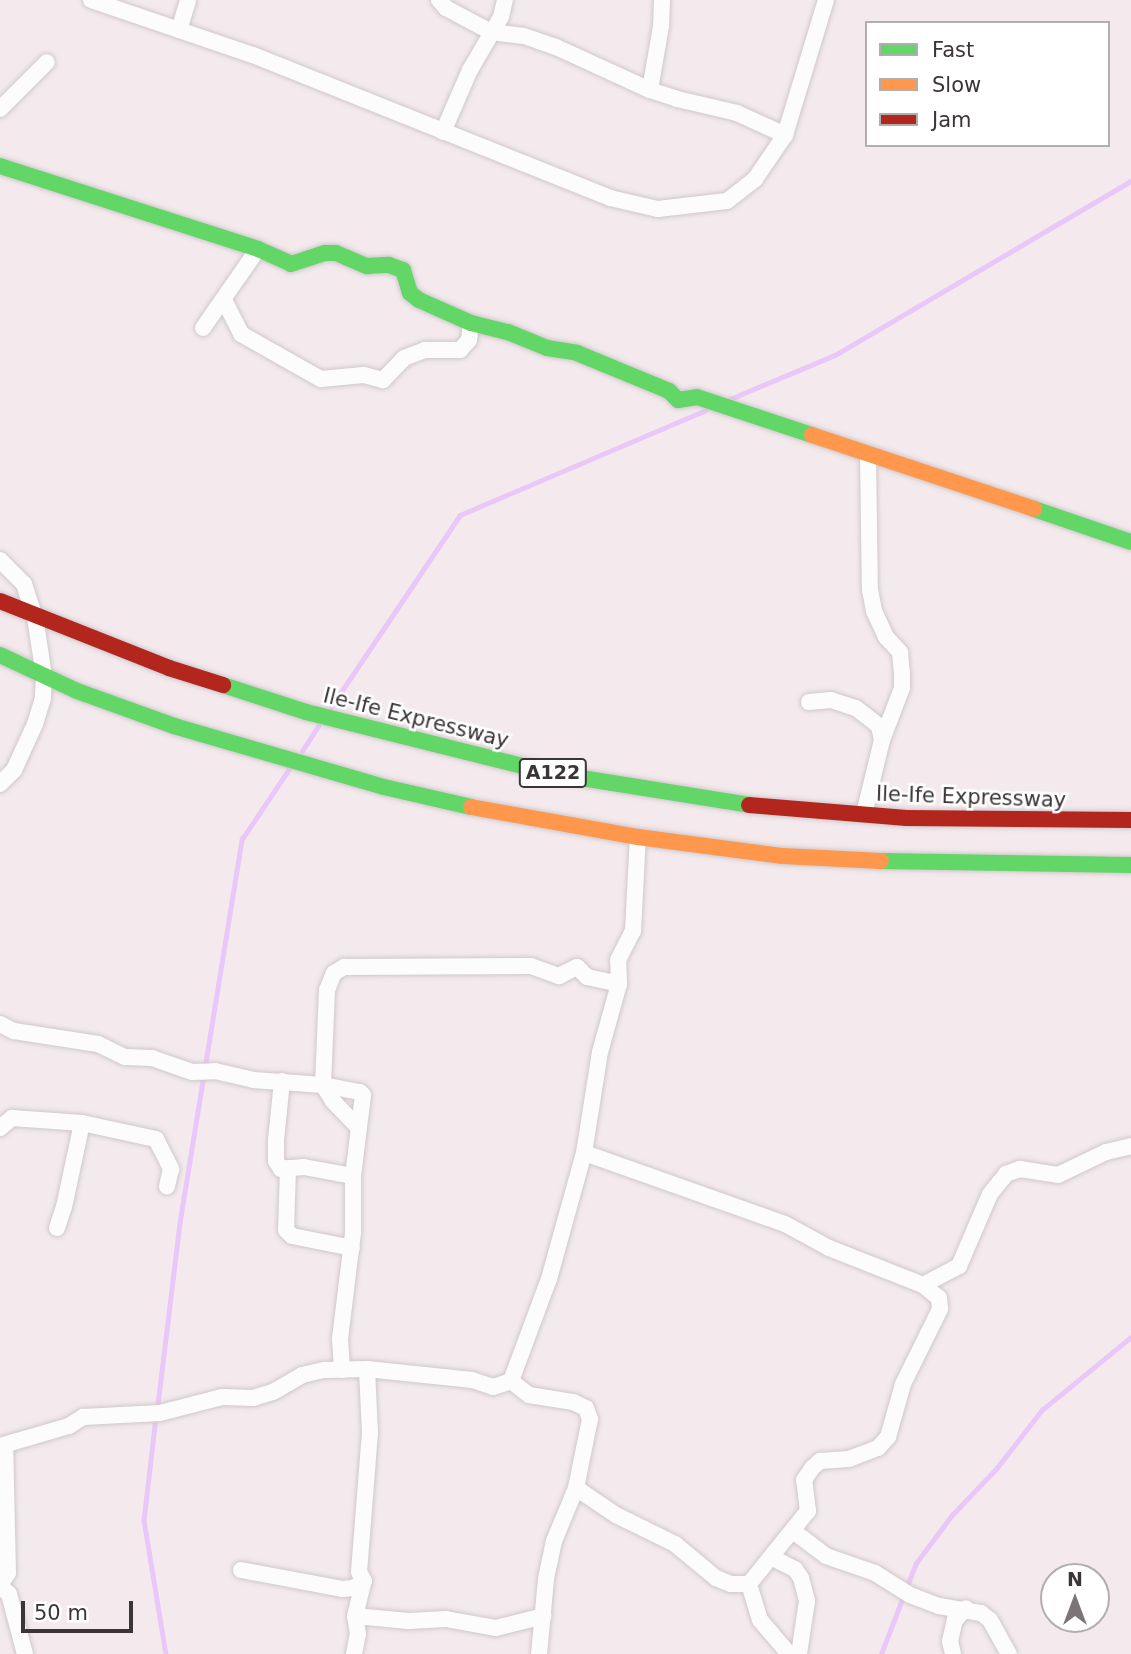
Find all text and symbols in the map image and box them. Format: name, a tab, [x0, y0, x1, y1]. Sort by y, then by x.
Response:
legend	[865, 21, 1110, 147]
text: Fast	[932, 38, 974, 62]
text: Slow	[932, 73, 981, 97]
text: Jam	[932, 108, 972, 132]
street label: Ile-Ife Expressway	[321, 683, 511, 753]
road number: A122	[518, 758, 588, 788]
street label: Ile-Ife Expressway	[876, 781, 1066, 813]
north arrow	[1040, 1563, 1110, 1633]
text: N	[1067, 1568, 1083, 1590]
scale bar	[24, 1588, 136, 1632]
text: 50 m	[34, 1601, 88, 1625]

